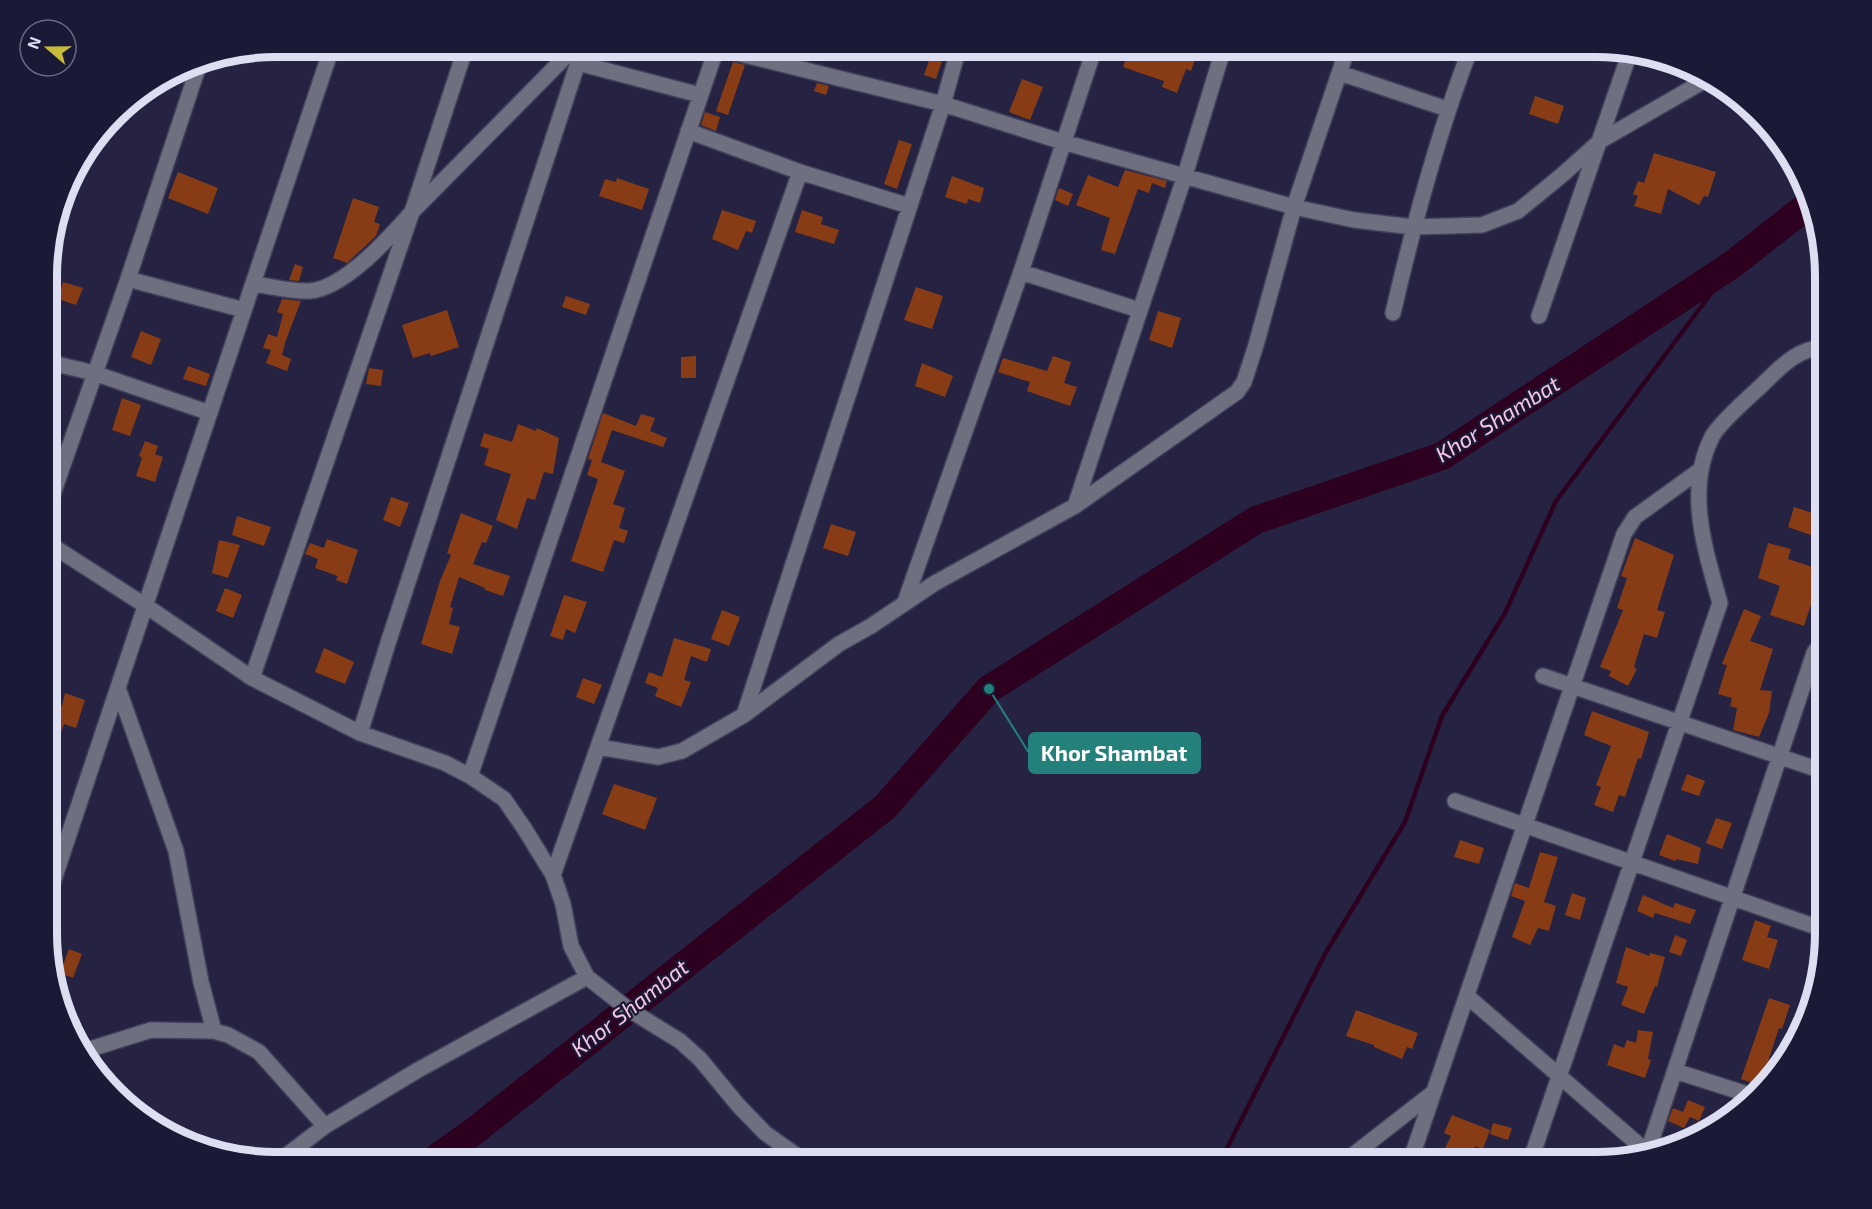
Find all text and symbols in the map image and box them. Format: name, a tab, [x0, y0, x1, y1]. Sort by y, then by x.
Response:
north arrow	[18, 18, 78, 78]
text: N	[23, 34, 44, 51]
water label: Khor Shambat	[1430, 369, 1565, 467]
callout: Khor Shambat	[1029, 733, 1200, 773]
text: Khor Shambat	[1041, 739, 1187, 765]
water label: Khor Shambat	[565, 953, 693, 1061]

